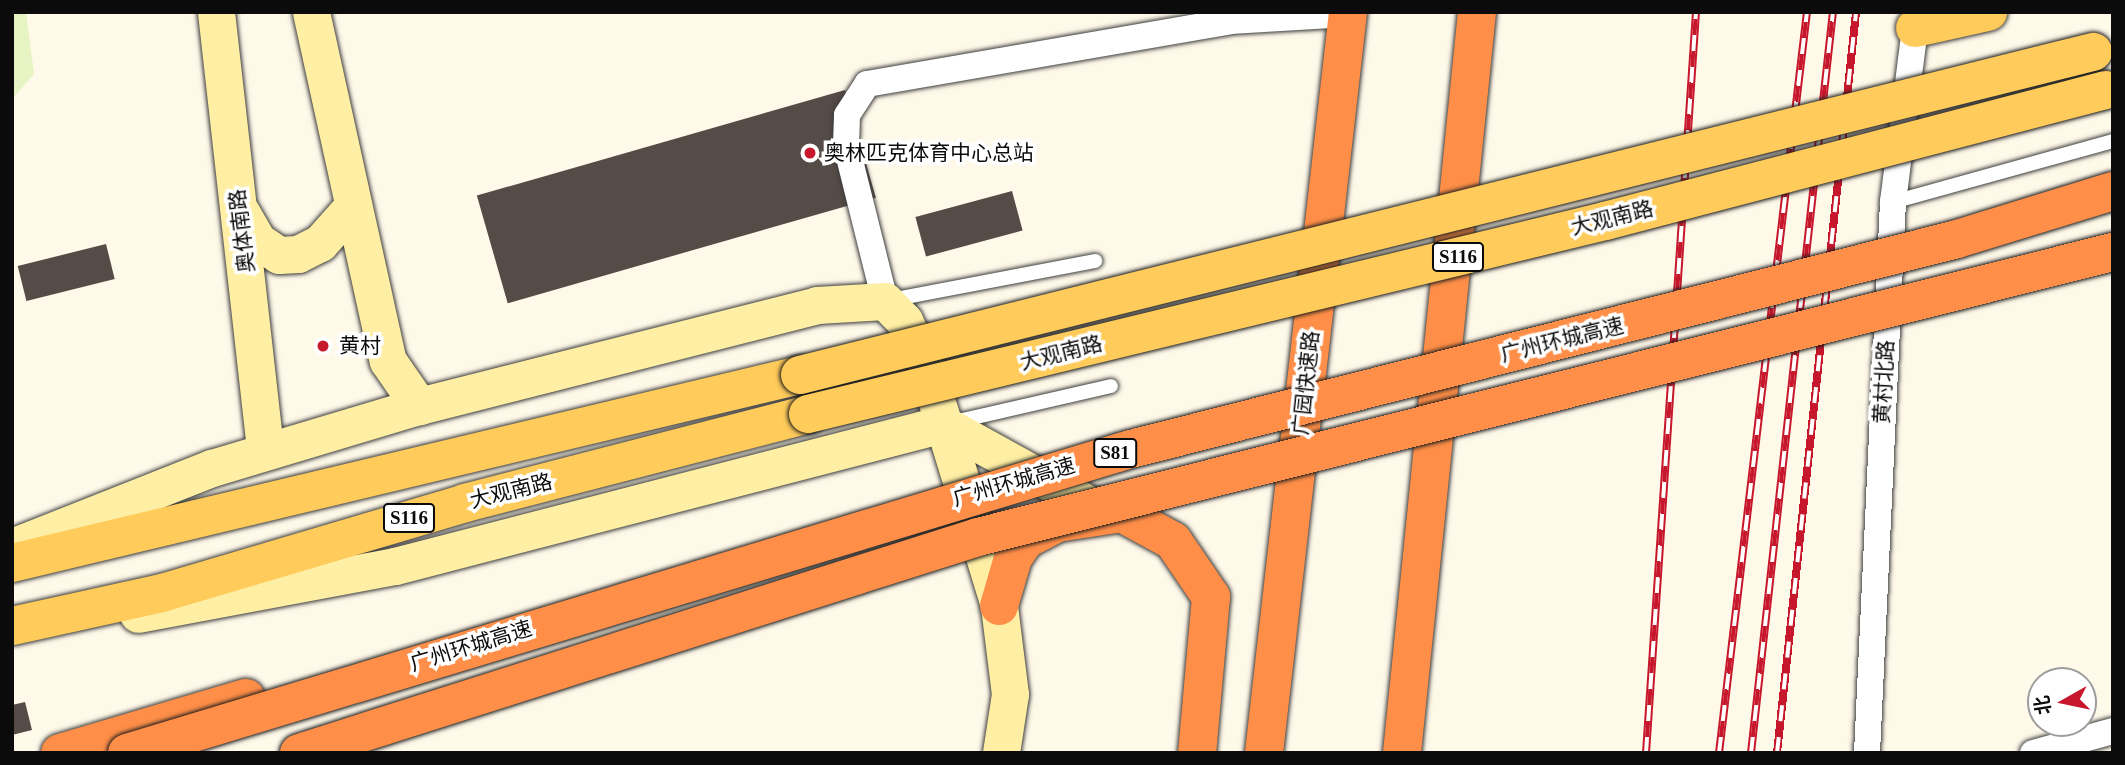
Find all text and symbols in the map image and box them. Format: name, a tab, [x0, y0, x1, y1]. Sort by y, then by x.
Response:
place label: 奥林匹克体育中心总站	[824, 140, 1034, 166]
marker: 奥林匹克体育中心总站	[802, 145, 818, 161]
street label: 奥体南路	[224, 188, 260, 274]
street label: 大观南路	[1568, 196, 1656, 240]
road number: S116	[1432, 242, 1484, 272]
street label: 广州环城高速	[1498, 313, 1626, 367]
street label: 广园快速路	[1288, 329, 1324, 437]
street label: 大观南路	[1017, 331, 1105, 375]
place label: 黄村	[339, 333, 381, 359]
marker: 黄村	[313, 336, 333, 356]
street label: 黄村北路	[1869, 339, 1899, 425]
road number: S81	[1092, 437, 1138, 468]
street label: 广州环城高速	[950, 453, 1078, 511]
street label: 大观南路	[467, 469, 555, 513]
road number: S116	[383, 503, 435, 534]
street label: 广州环城高速	[407, 616, 535, 676]
north arrow	[2027, 667, 2097, 737]
text: 北	[2031, 694, 2055, 716]

